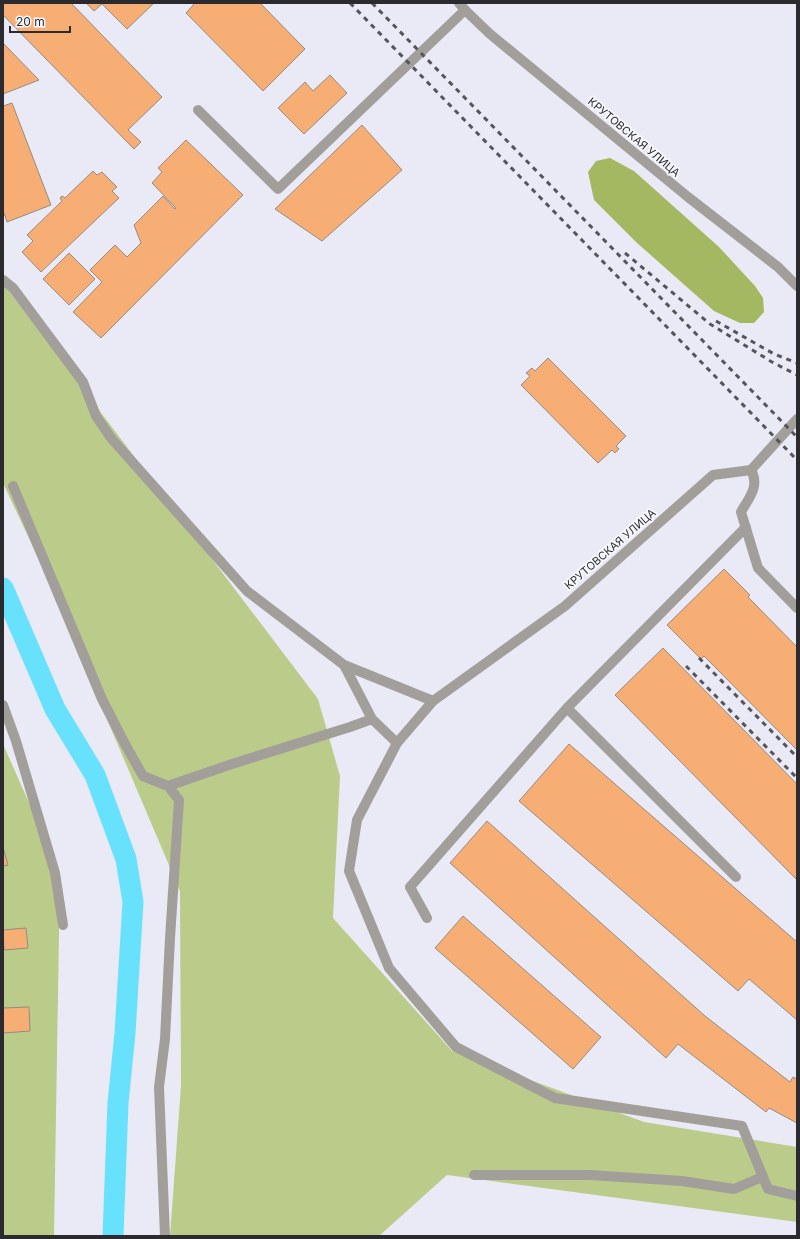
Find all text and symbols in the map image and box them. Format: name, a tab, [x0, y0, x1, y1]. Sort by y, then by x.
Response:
scale bar	[10, 8, 70, 34]
text: 20 m	[16, 14, 45, 29]
street label: КРУТОВСКАЯ УЛИЦА	[585, 94, 683, 180]
street label: КРУТОВСКАЯ УЛИЦА	[562, 505, 659, 592]

